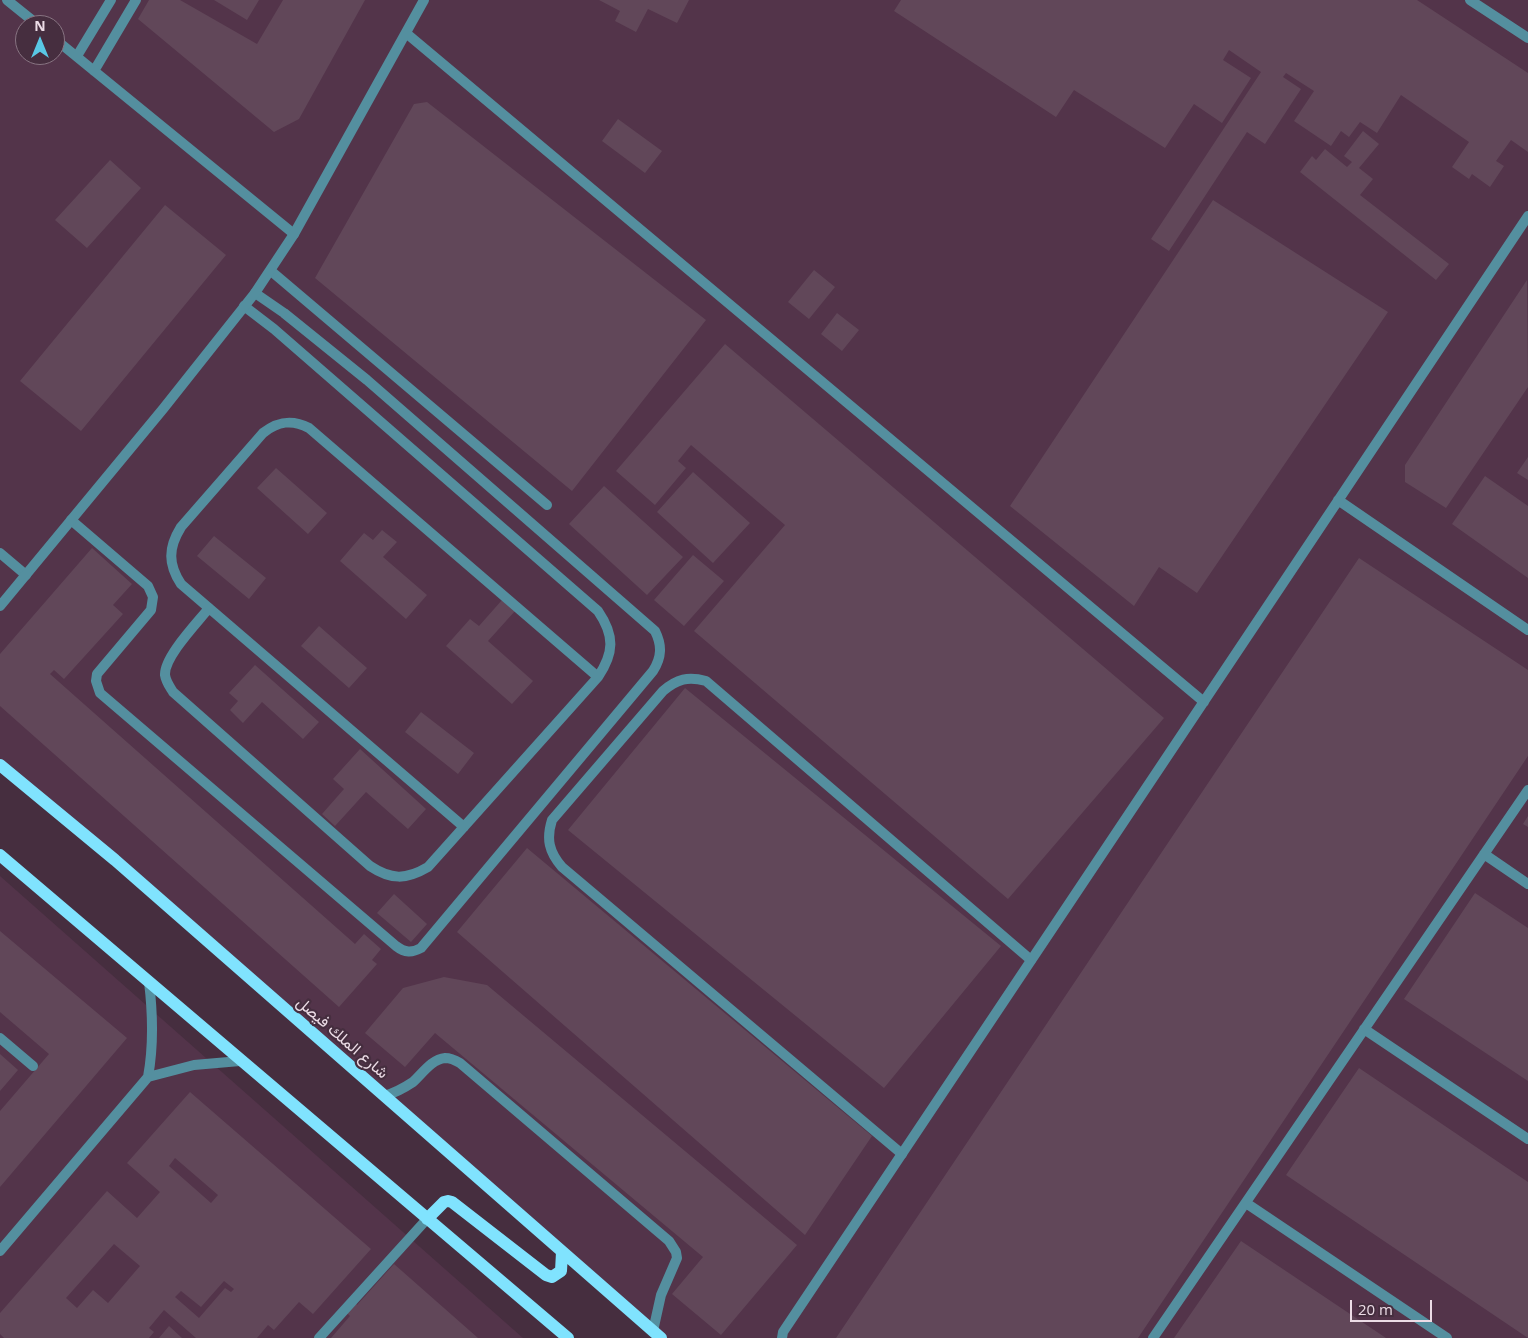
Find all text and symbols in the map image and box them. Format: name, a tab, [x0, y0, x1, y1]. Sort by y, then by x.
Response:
north arrow	[15, 15, 65, 65]
text: N	[34, 16, 46, 35]
street label: شارع الملك فيصل	[292, 993, 392, 1083]
scale bar	[1353, 1290, 1436, 1322]
text: 20 m	[1358, 1299, 1393, 1319]

